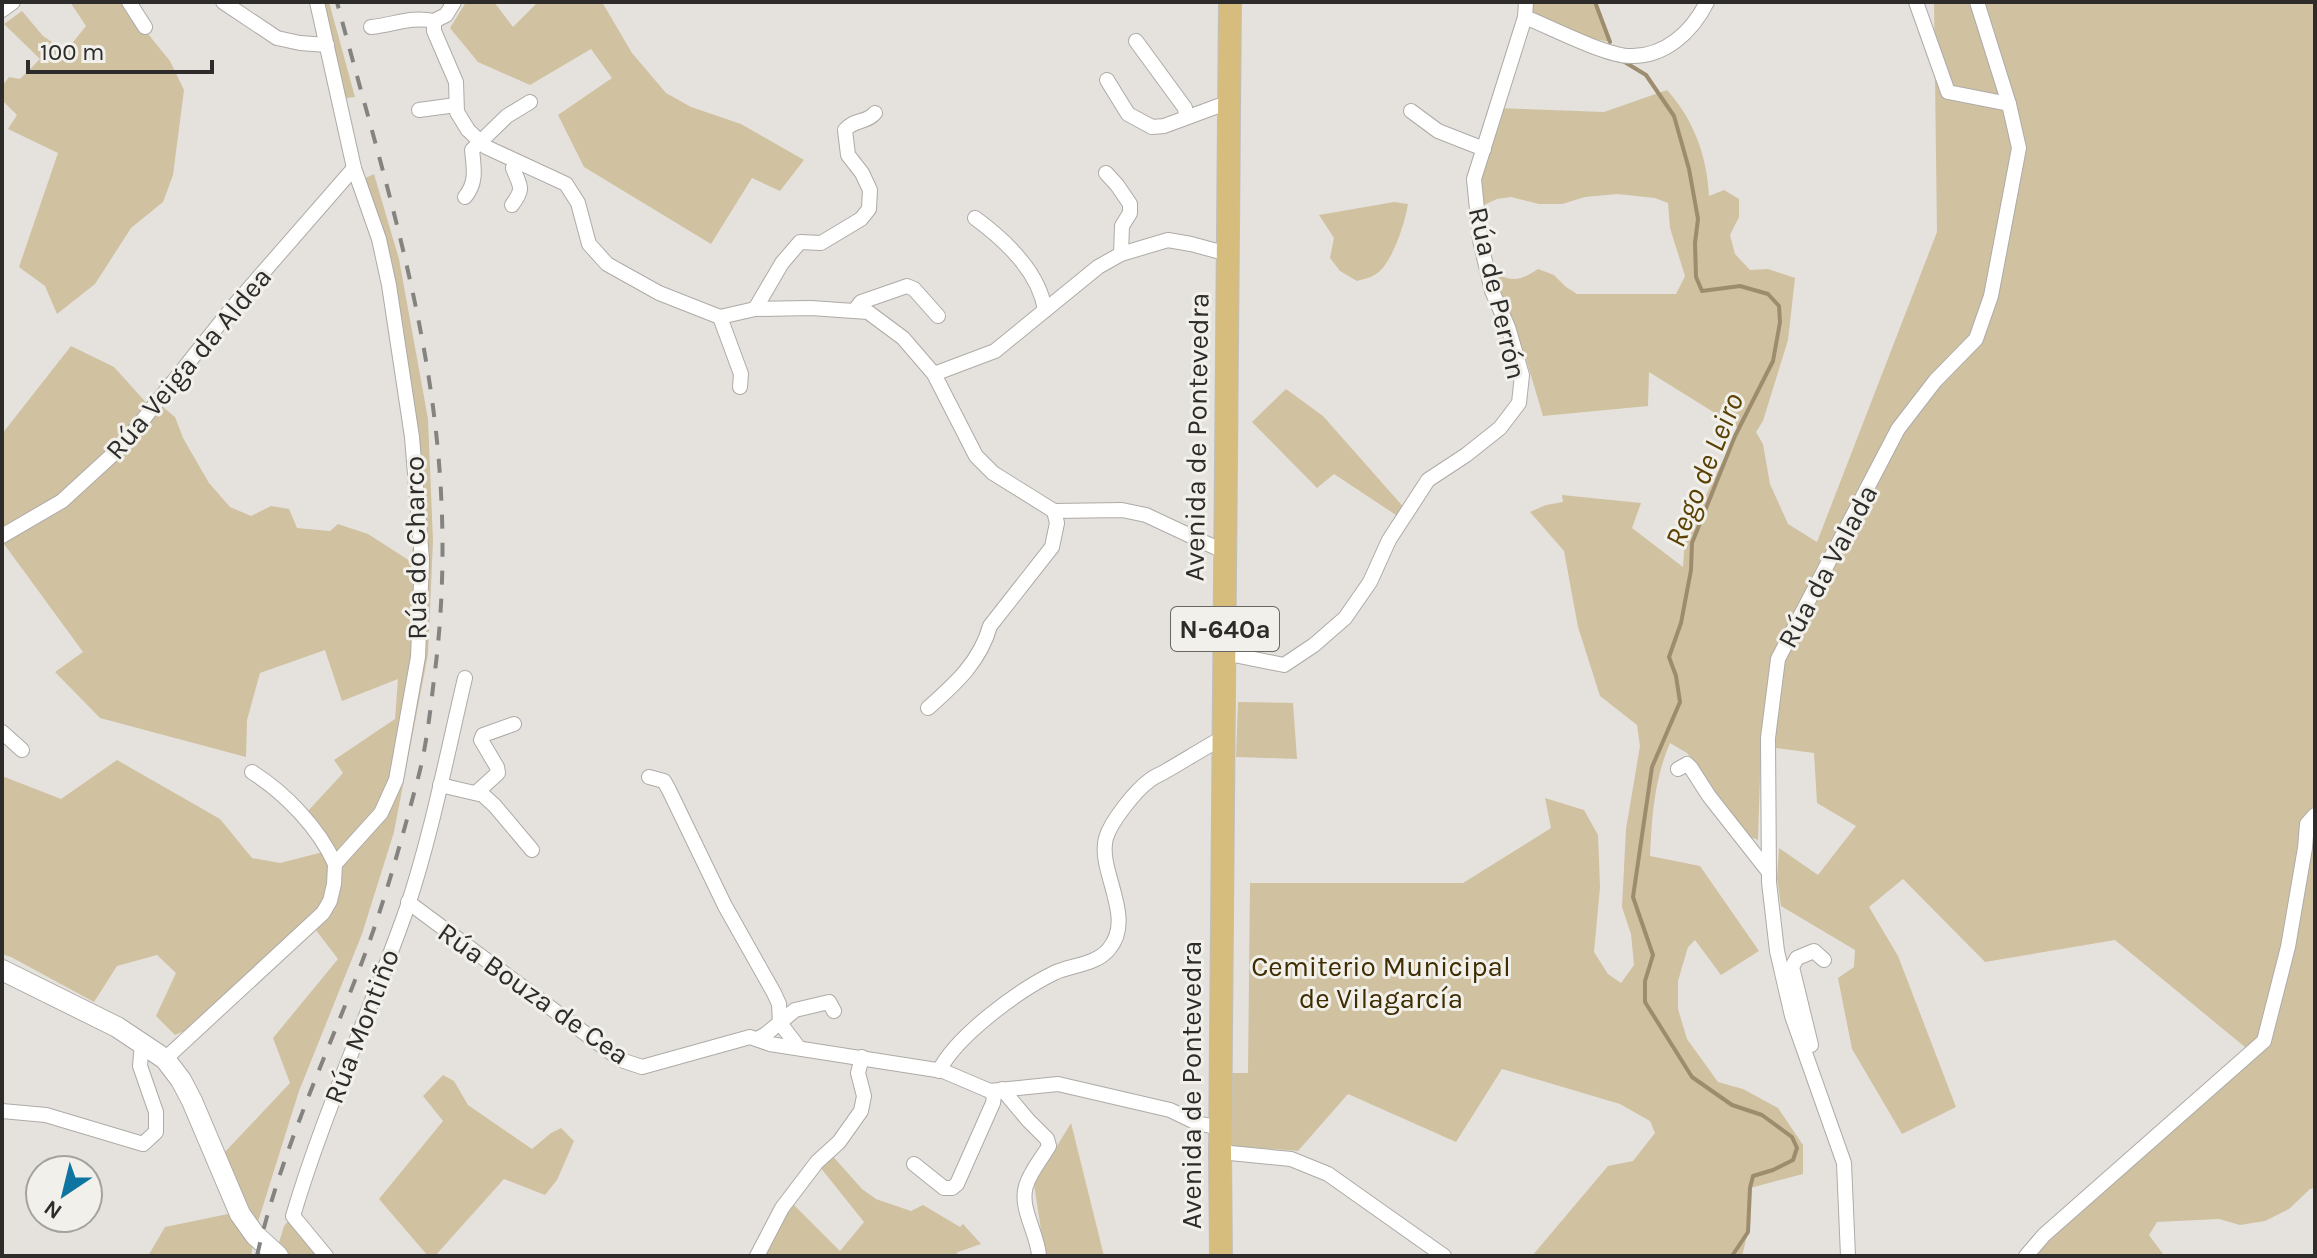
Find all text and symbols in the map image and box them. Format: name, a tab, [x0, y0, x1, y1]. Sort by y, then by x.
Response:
scale bar	[28, 24, 212, 74]
text: 100 m	[40, 38, 105, 66]
street label: Rúa de Perrón	[1462, 204, 1533, 383]
street label: Rúa Veiga da Aldea	[98, 261, 278, 466]
street label: Avenida de Pontevedra	[1177, 292, 1216, 582]
water label: Rego de Leiro	[1657, 388, 1751, 552]
street label: Rúa do Charco	[397, 456, 434, 640]
street label: Rúa da Valada	[1771, 479, 1884, 654]
road number: N-640a	[1171, 607, 1279, 651]
street label: Rúa Bouza de Cea	[432, 915, 636, 1072]
street label: Avenida de Pontevedra	[1175, 941, 1208, 1229]
street label: Rúa Montiño	[317, 944, 406, 1108]
park label: Cemiterio Municipal de Vilagarcía	[1251, 950, 1511, 1015]
north arrow	[24, 1154, 104, 1234]
text: N	[39, 1194, 67, 1225]

